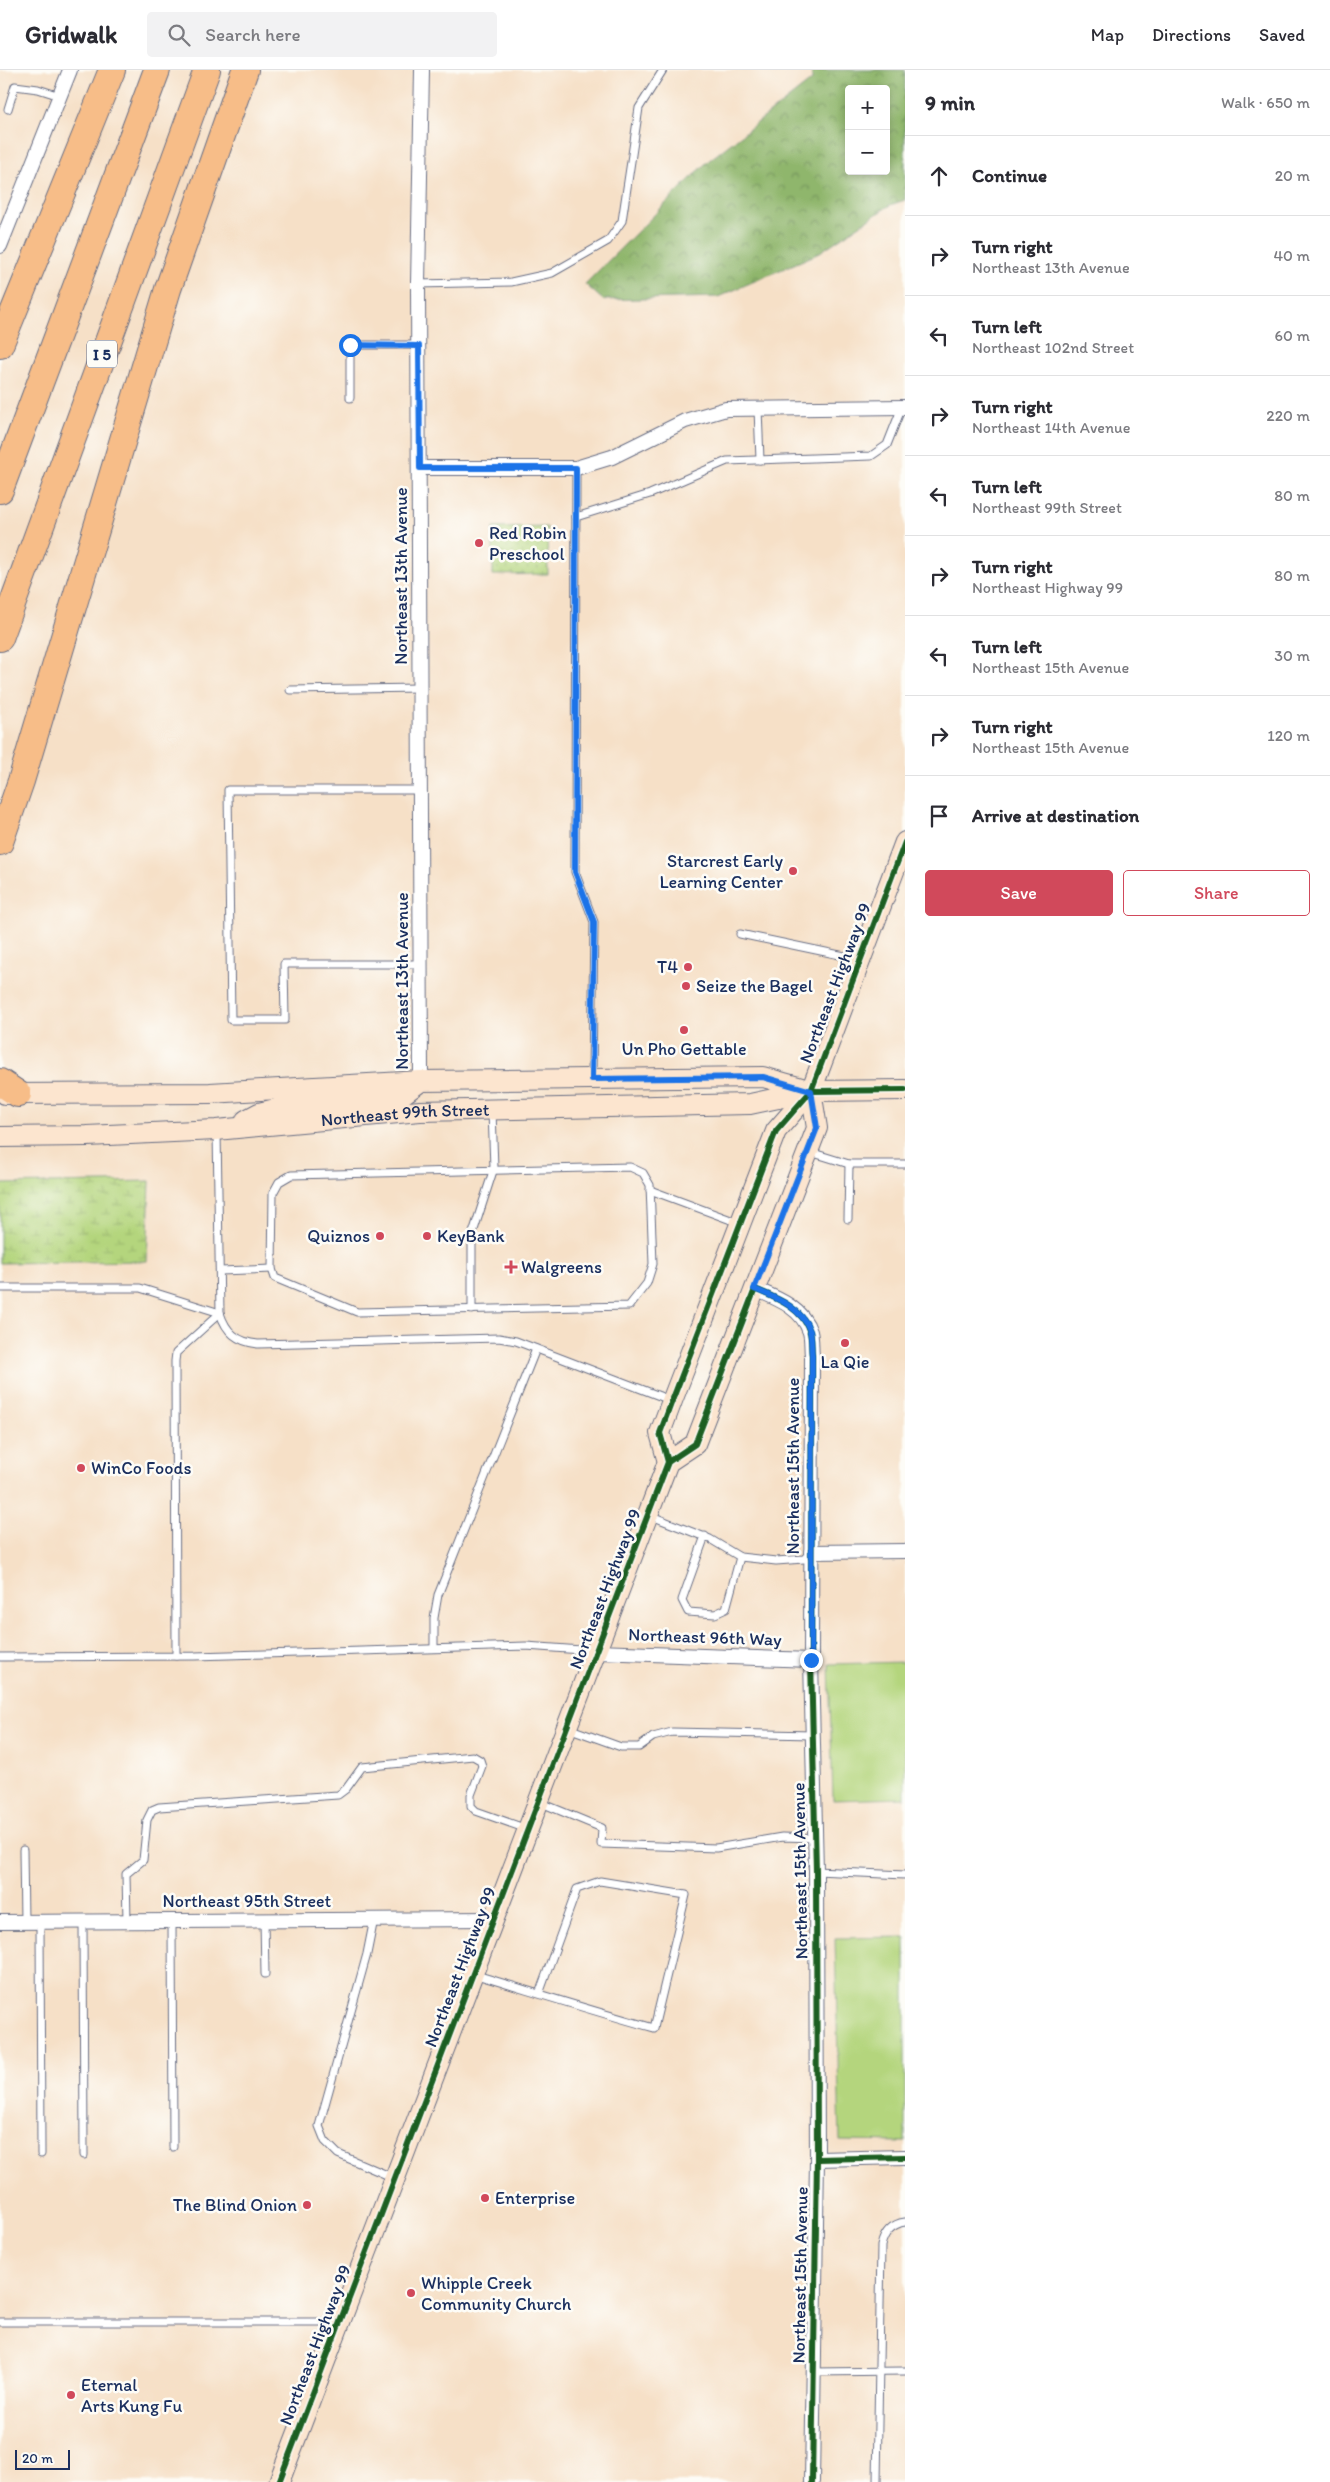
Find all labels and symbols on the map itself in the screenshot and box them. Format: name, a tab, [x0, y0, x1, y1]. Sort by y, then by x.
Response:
route start	[339, 334, 362, 357]
road number: I 5	[87, 340, 117, 368]
street label: Northeast 13th Avenue	[390, 487, 412, 665]
place label: Red Robin Preschool	[489, 522, 567, 565]
marker: Red Robin Preschool	[473, 537, 485, 549]
place label: Starcrest Early Learning Center	[659, 850, 784, 893]
marker: Starcrest Early Learning Center	[787, 865, 799, 877]
street label: Northeast 13th Avenue	[391, 892, 413, 1070]
street label: Northeast Highway 99	[794, 900, 876, 1066]
place label: T4	[657, 956, 678, 978]
marker: T4	[682, 961, 694, 973]
place label: Seize the Bagel	[696, 975, 813, 997]
marker: Seize the Bagel	[680, 980, 692, 992]
marker: Un Pho Gettable	[678, 1024, 690, 1036]
place label: Un Pho Gettable	[621, 1038, 747, 1060]
street label: Northeast 99th Street	[320, 1099, 490, 1131]
place label: Quiznos	[307, 1225, 370, 1247]
place label: KeyBank	[437, 1225, 505, 1247]
marker: Quiznos	[374, 1230, 386, 1242]
marker: KeyBank	[421, 1230, 433, 1242]
place label: Walgreens	[521, 1256, 602, 1278]
marker: Walgreens	[505, 1261, 517, 1273]
marker: La Qie	[839, 1337, 851, 1349]
place label: La Qie	[821, 1351, 869, 1373]
street label: Northeast 15th Avenue	[782, 1378, 804, 1554]
place label: WinCo Foods	[91, 1457, 191, 1479]
marker: WinCo Foods	[75, 1462, 87, 1474]
street label: Northeast Highway 99	[564, 1506, 646, 1672]
street label: Northeast 96th Way	[628, 1623, 783, 1651]
route end	[800, 1649, 823, 1672]
street label: Northeast 15th Avenue	[787, 1782, 813, 1960]
street label: Northeast Highway 99	[419, 1884, 501, 2050]
street label: Northeast 95th Street	[163, 1890, 332, 1912]
street label: Northeast 15th Avenue	[787, 2186, 813, 2364]
place label: Enterprise	[495, 2187, 575, 2209]
marker: Enterprise	[479, 2192, 491, 2204]
place label: The Blind Onion	[173, 2194, 297, 2216]
marker: The Blind Onion	[301, 2199, 313, 2211]
street label: Northeast Highway 99	[274, 2262, 356, 2428]
place label: Whipple Creek Community Church	[421, 2272, 572, 2315]
marker: Whipple Creek Community Church	[405, 2287, 417, 2299]
place label: Eternal Arts Kung Fu	[81, 2374, 182, 2417]
marker: Eternal Arts Kung Fu	[65, 2389, 77, 2401]
scale bar	[15, 2447, 70, 2470]

